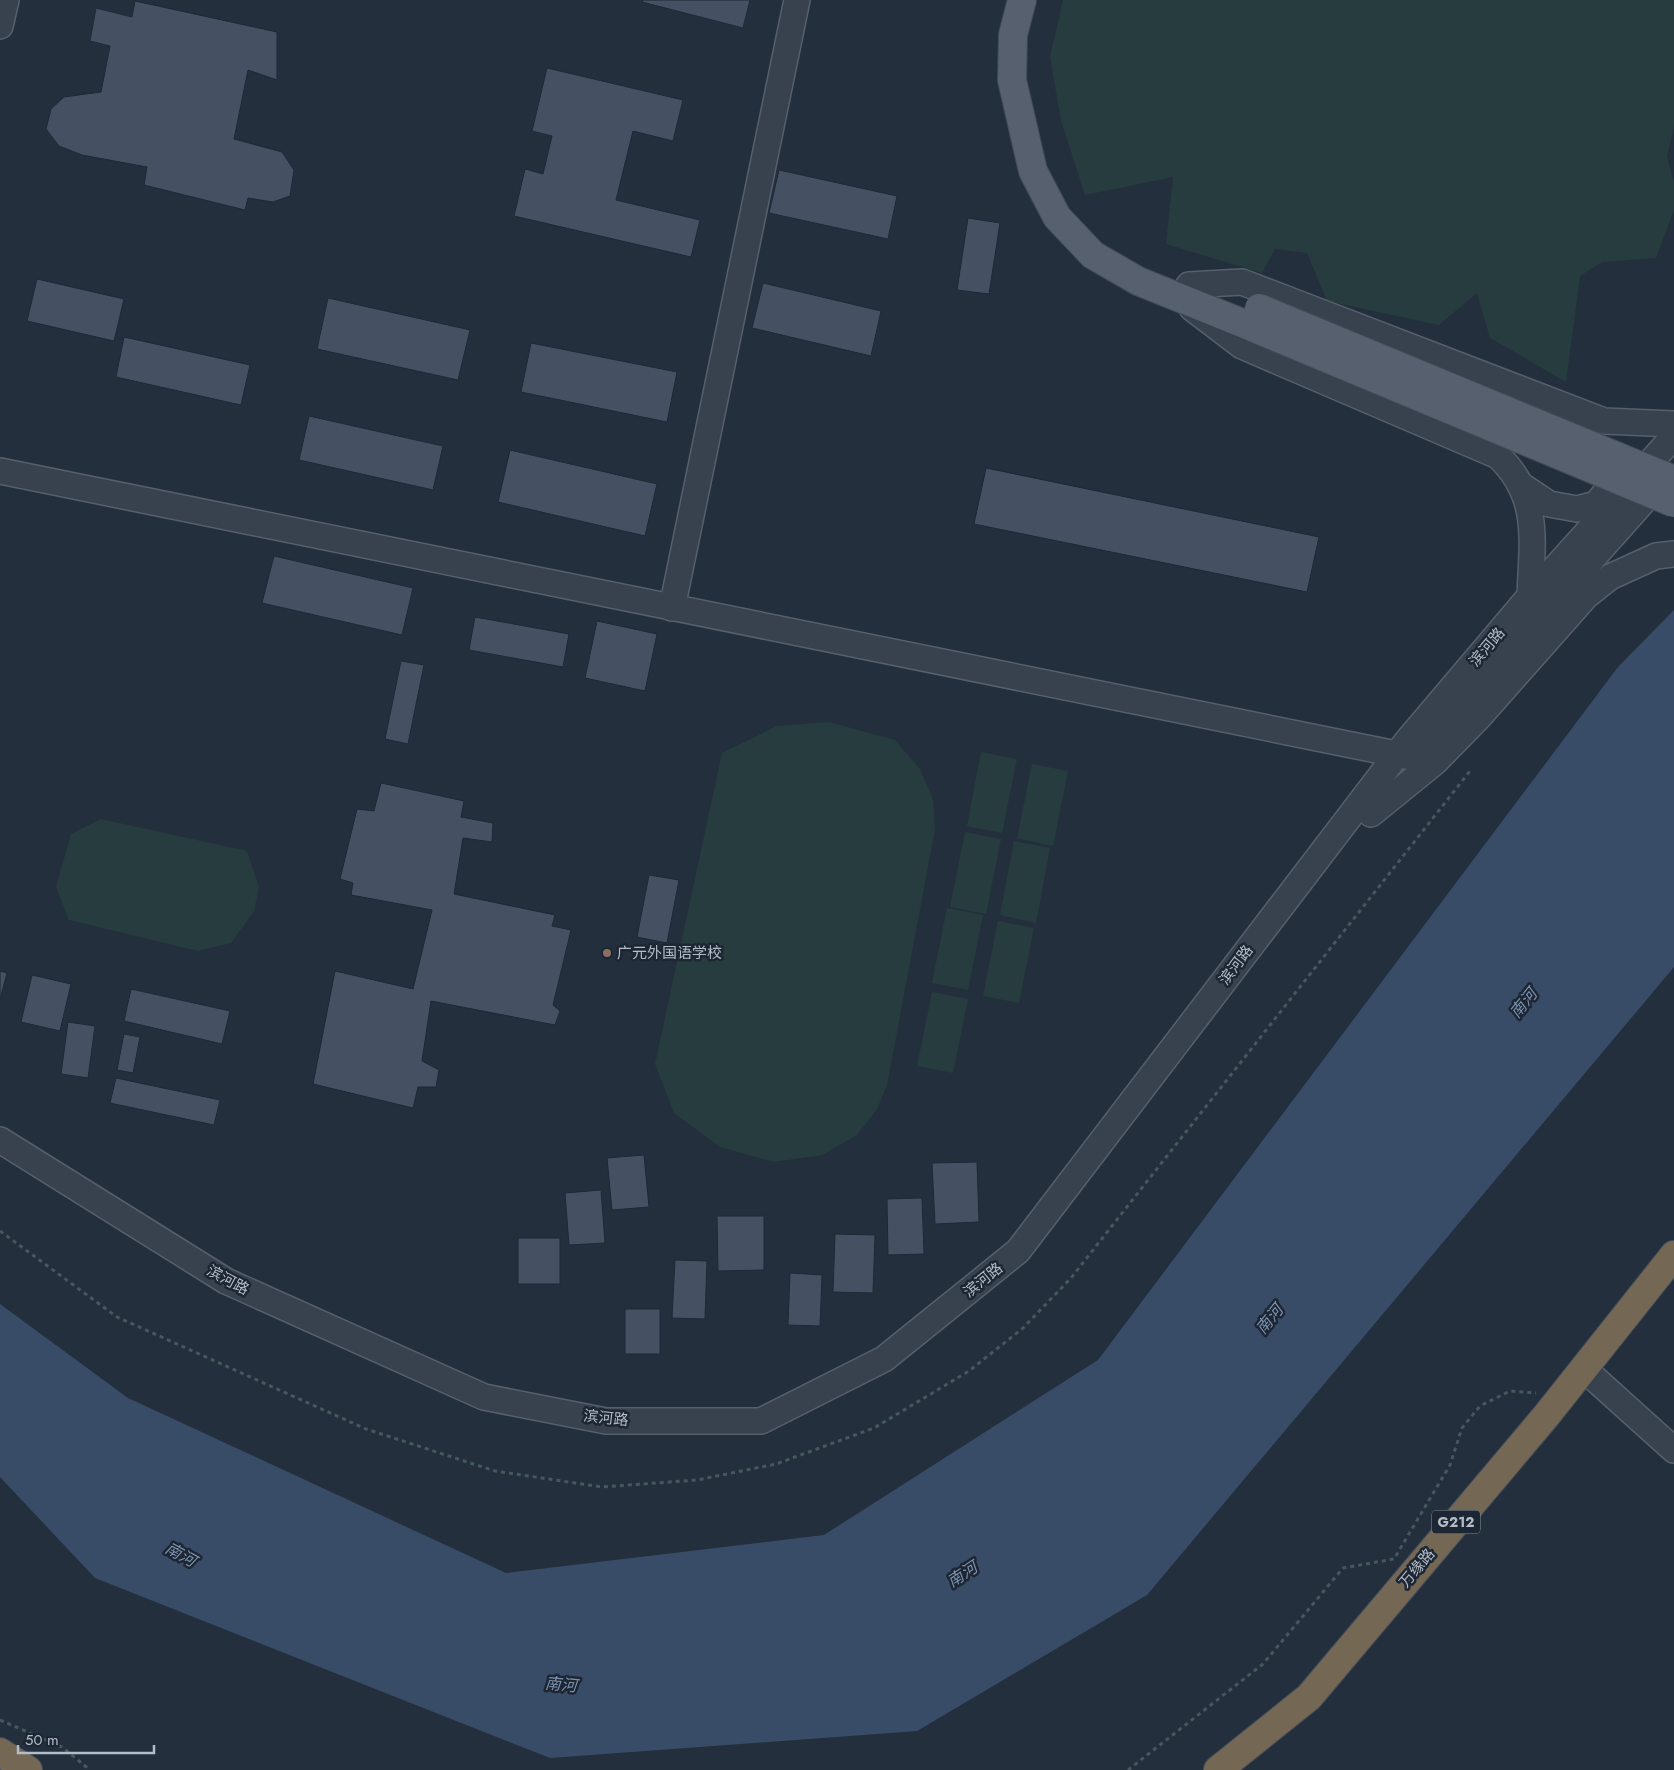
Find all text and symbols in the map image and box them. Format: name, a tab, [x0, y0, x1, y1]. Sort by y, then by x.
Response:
street label: 滨河路	[1464, 623, 1510, 671]
street label: 滨河路	[1214, 940, 1258, 990]
place label: 广元外国语学校	[617, 942, 722, 964]
marker: 广元外国语学校	[601, 947, 613, 959]
water label: 南河	[1504, 981, 1544, 1023]
street label: 滨河路	[959, 1257, 1007, 1303]
street label: 滨河路	[203, 1260, 253, 1300]
water label: 南河	[1250, 1297, 1290, 1339]
street label: 滨河路	[582, 1405, 630, 1431]
road number: G212	[1432, 1510, 1480, 1534]
water label: 南河	[161, 1537, 203, 1574]
street label: 万缘路	[1394, 1544, 1440, 1592]
water label: 南河	[943, 1554, 984, 1593]
water label: 南河	[544, 1672, 581, 1698]
scale bar	[18, 1722, 154, 1754]
text: 50 m	[25, 1729, 59, 1751]

